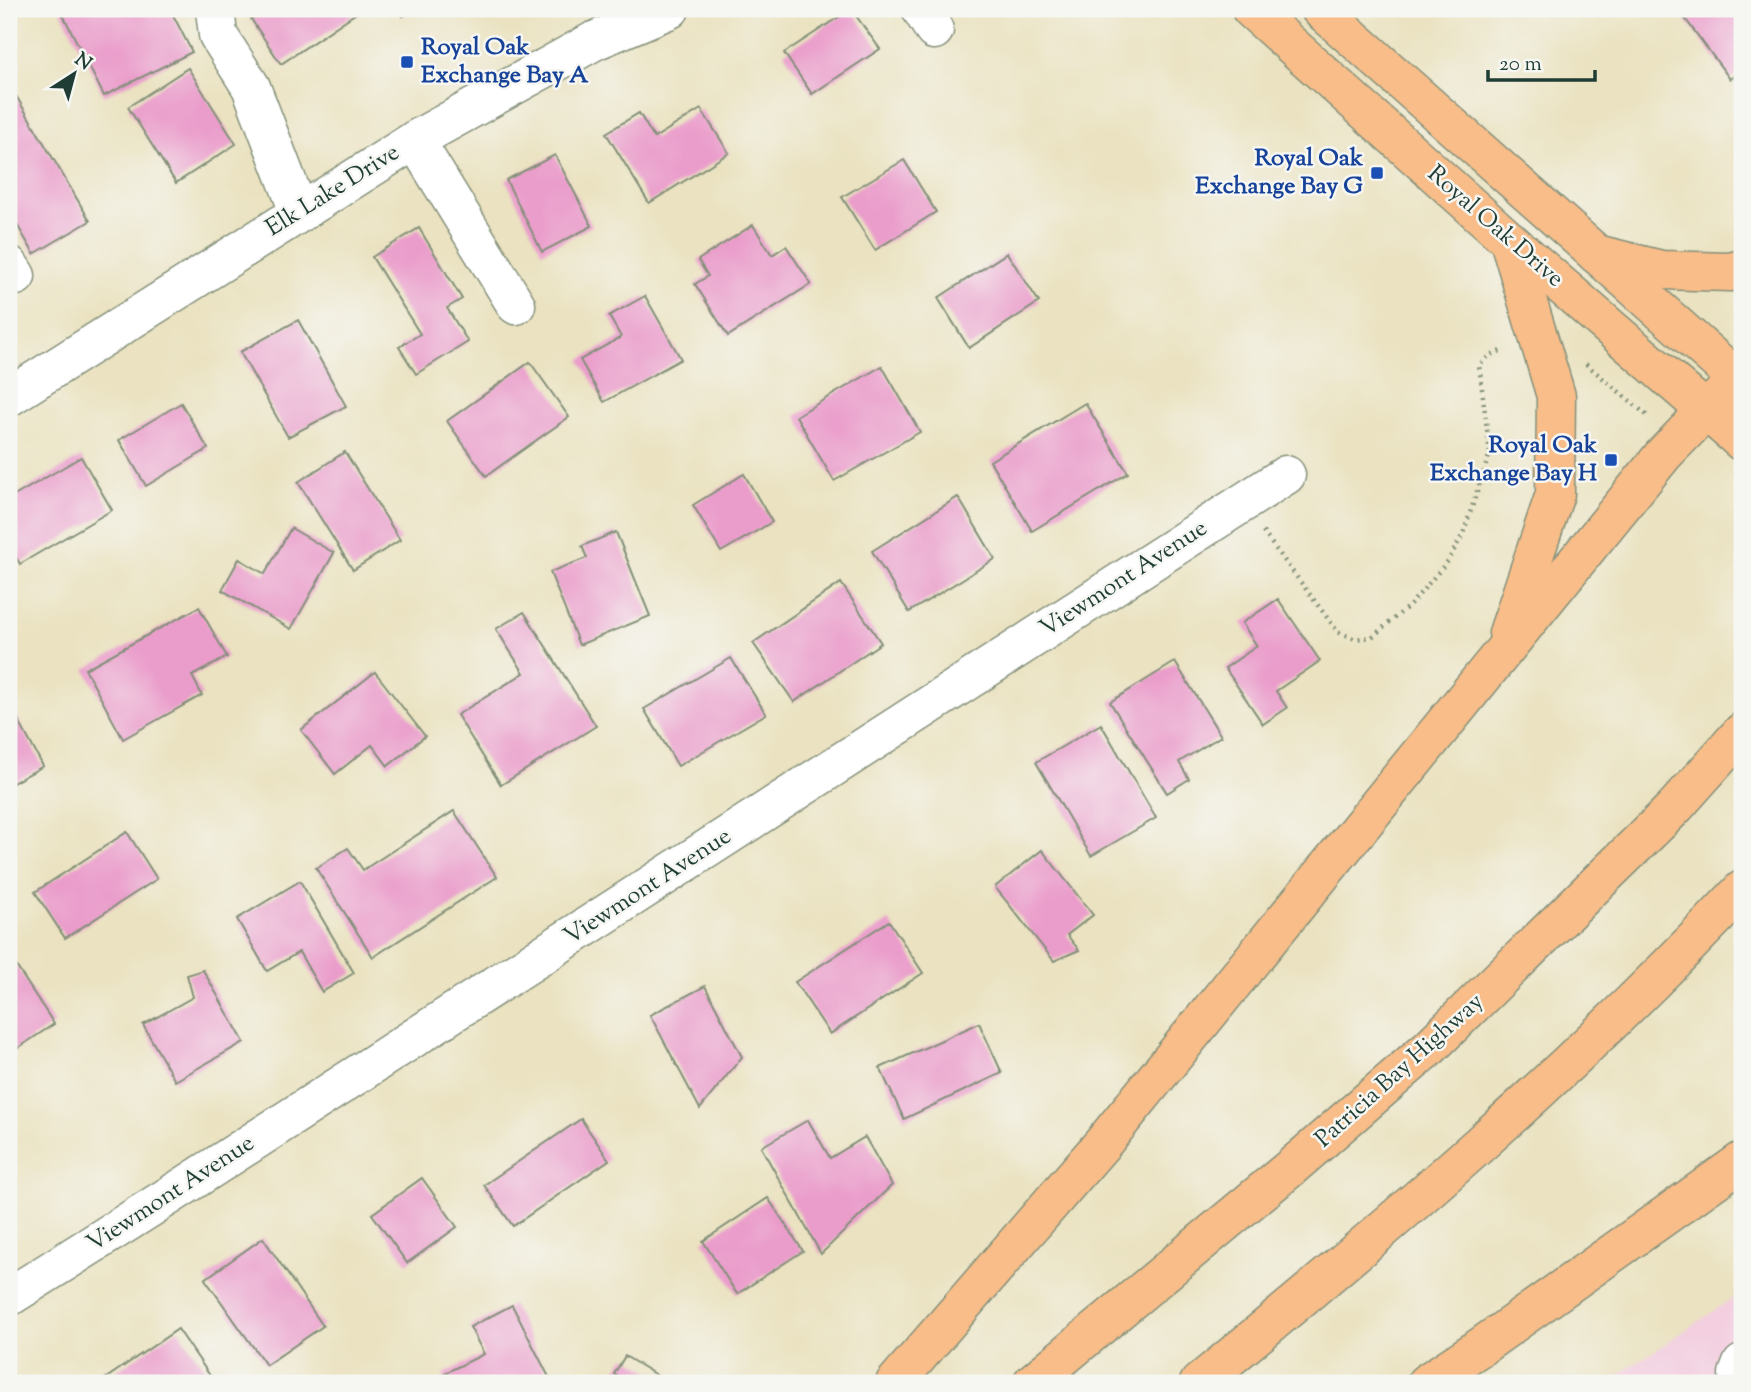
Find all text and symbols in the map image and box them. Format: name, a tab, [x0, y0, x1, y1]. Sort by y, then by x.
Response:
place label: Royal Oak Exchange Bay A	[421, 31, 589, 93]
north arrow	[38, 38, 108, 108]
scale bar	[1488, 38, 1595, 82]
text: N	[68, 47, 97, 78]
text: 20 m	[1499, 50, 1542, 80]
marker: Royal Oak Exchange Bay A	[399, 54, 415, 70]
street label: Elk Lake Drive	[260, 136, 406, 246]
place label: Royal Oak Exchange Bay G	[1195, 142, 1364, 204]
street label: Royal Oak Drive	[1419, 158, 1571, 296]
marker: Royal Oak Exchange Bay G	[1369, 165, 1385, 181]
place label: Royal Oak Exchange Bay H	[1430, 429, 1598, 491]
marker: Royal Oak Exchange Bay H	[1603, 452, 1619, 468]
street label: Viewmont Avenue	[1034, 512, 1214, 646]
street label: Viewmont Avenue	[558, 820, 738, 954]
street label: Patricia Bay Highway	[1308, 986, 1492, 1156]
street label: Viewmont Avenue	[81, 1127, 261, 1261]

